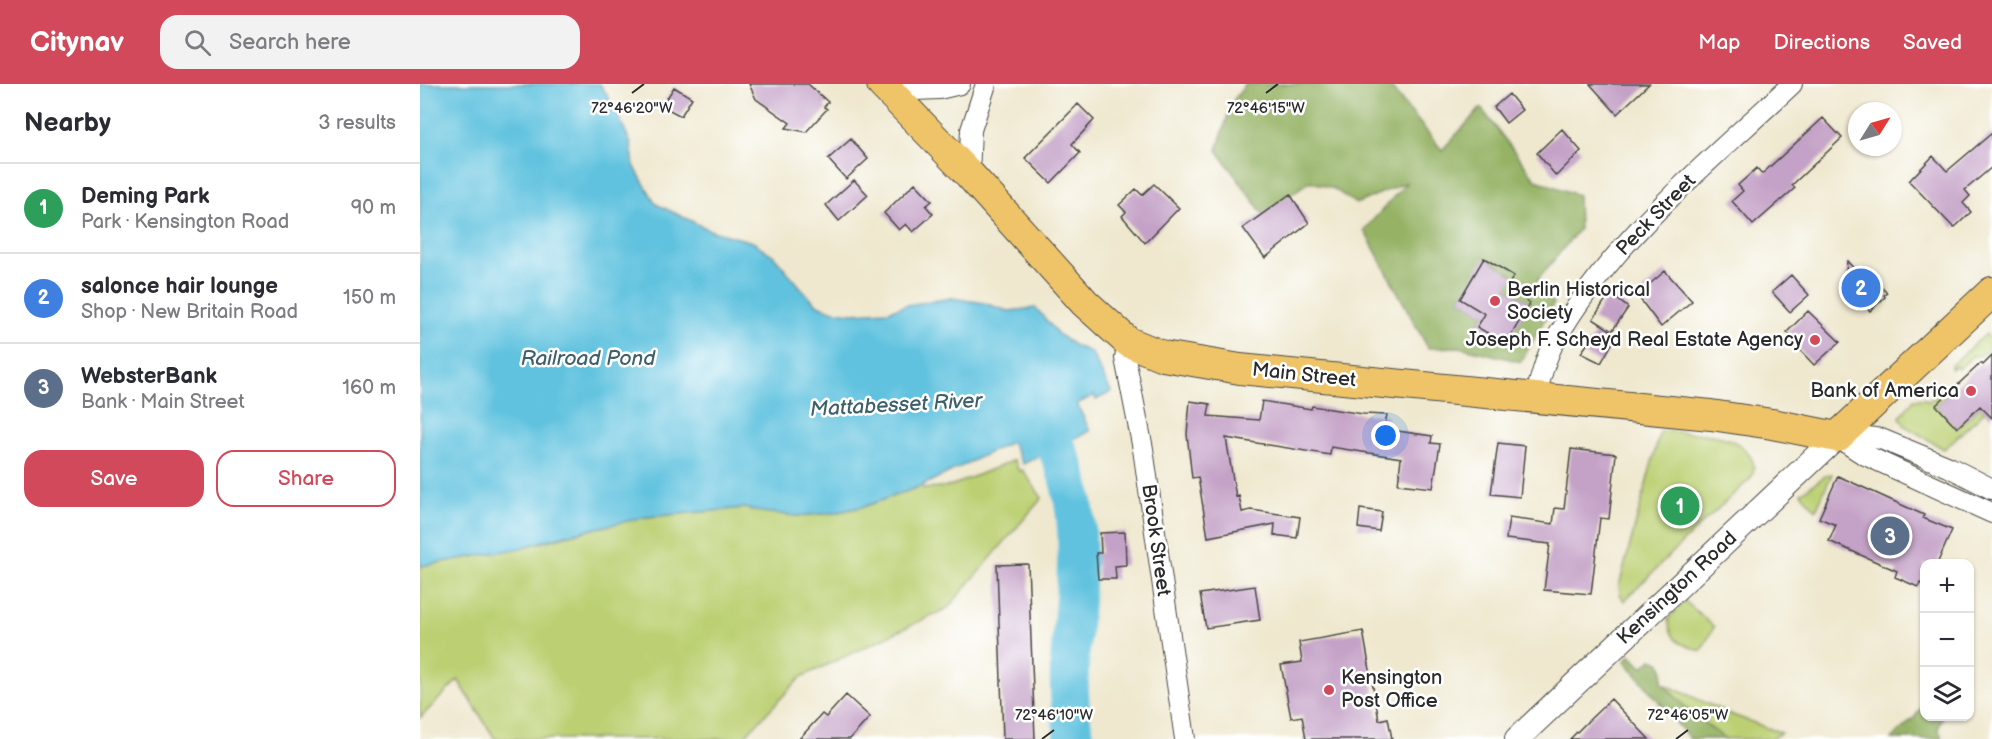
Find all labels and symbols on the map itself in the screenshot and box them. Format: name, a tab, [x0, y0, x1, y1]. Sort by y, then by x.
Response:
text: 72°46'20"W	[591, 99, 673, 118]
text: 72°46'15"W	[1227, 99, 1305, 118]
north arrow	[1848, 102, 1902, 156]
street label: Peck Street	[1611, 169, 1701, 261]
pin: 2	[1842, 266, 1880, 310]
place label: Berlin Historical Society	[1507, 278, 1650, 325]
marker: Berlin Historical Society	[1488, 294, 1502, 308]
place label: Joseph F. Scheyd Real Estate Agency	[1466, 328, 1803, 352]
marker: Joseph F. Scheyd Real Estate Agency	[1808, 333, 1822, 347]
water label: Railroad Pond	[521, 346, 656, 371]
street label: Main Street	[1251, 358, 1357, 392]
place label: Bank of America	[1810, 379, 1959, 403]
marker: Bank of America	[1964, 384, 1978, 398]
water label: Mattabesset River	[809, 388, 984, 422]
your location	[1371, 421, 1400, 450]
street label: Brook Street	[1136, 482, 1176, 598]
pin: 1	[1660, 484, 1700, 528]
pin: 3	[1870, 514, 1910, 558]
street label: Kensington Road	[1612, 526, 1742, 650]
place label: Kensington Post Office	[1341, 666, 1442, 713]
marker: Kensington Post Office	[1322, 683, 1336, 697]
text: 72°46'10"W	[1015, 706, 1093, 725]
text: 72°46'05"W	[1647, 706, 1729, 725]

